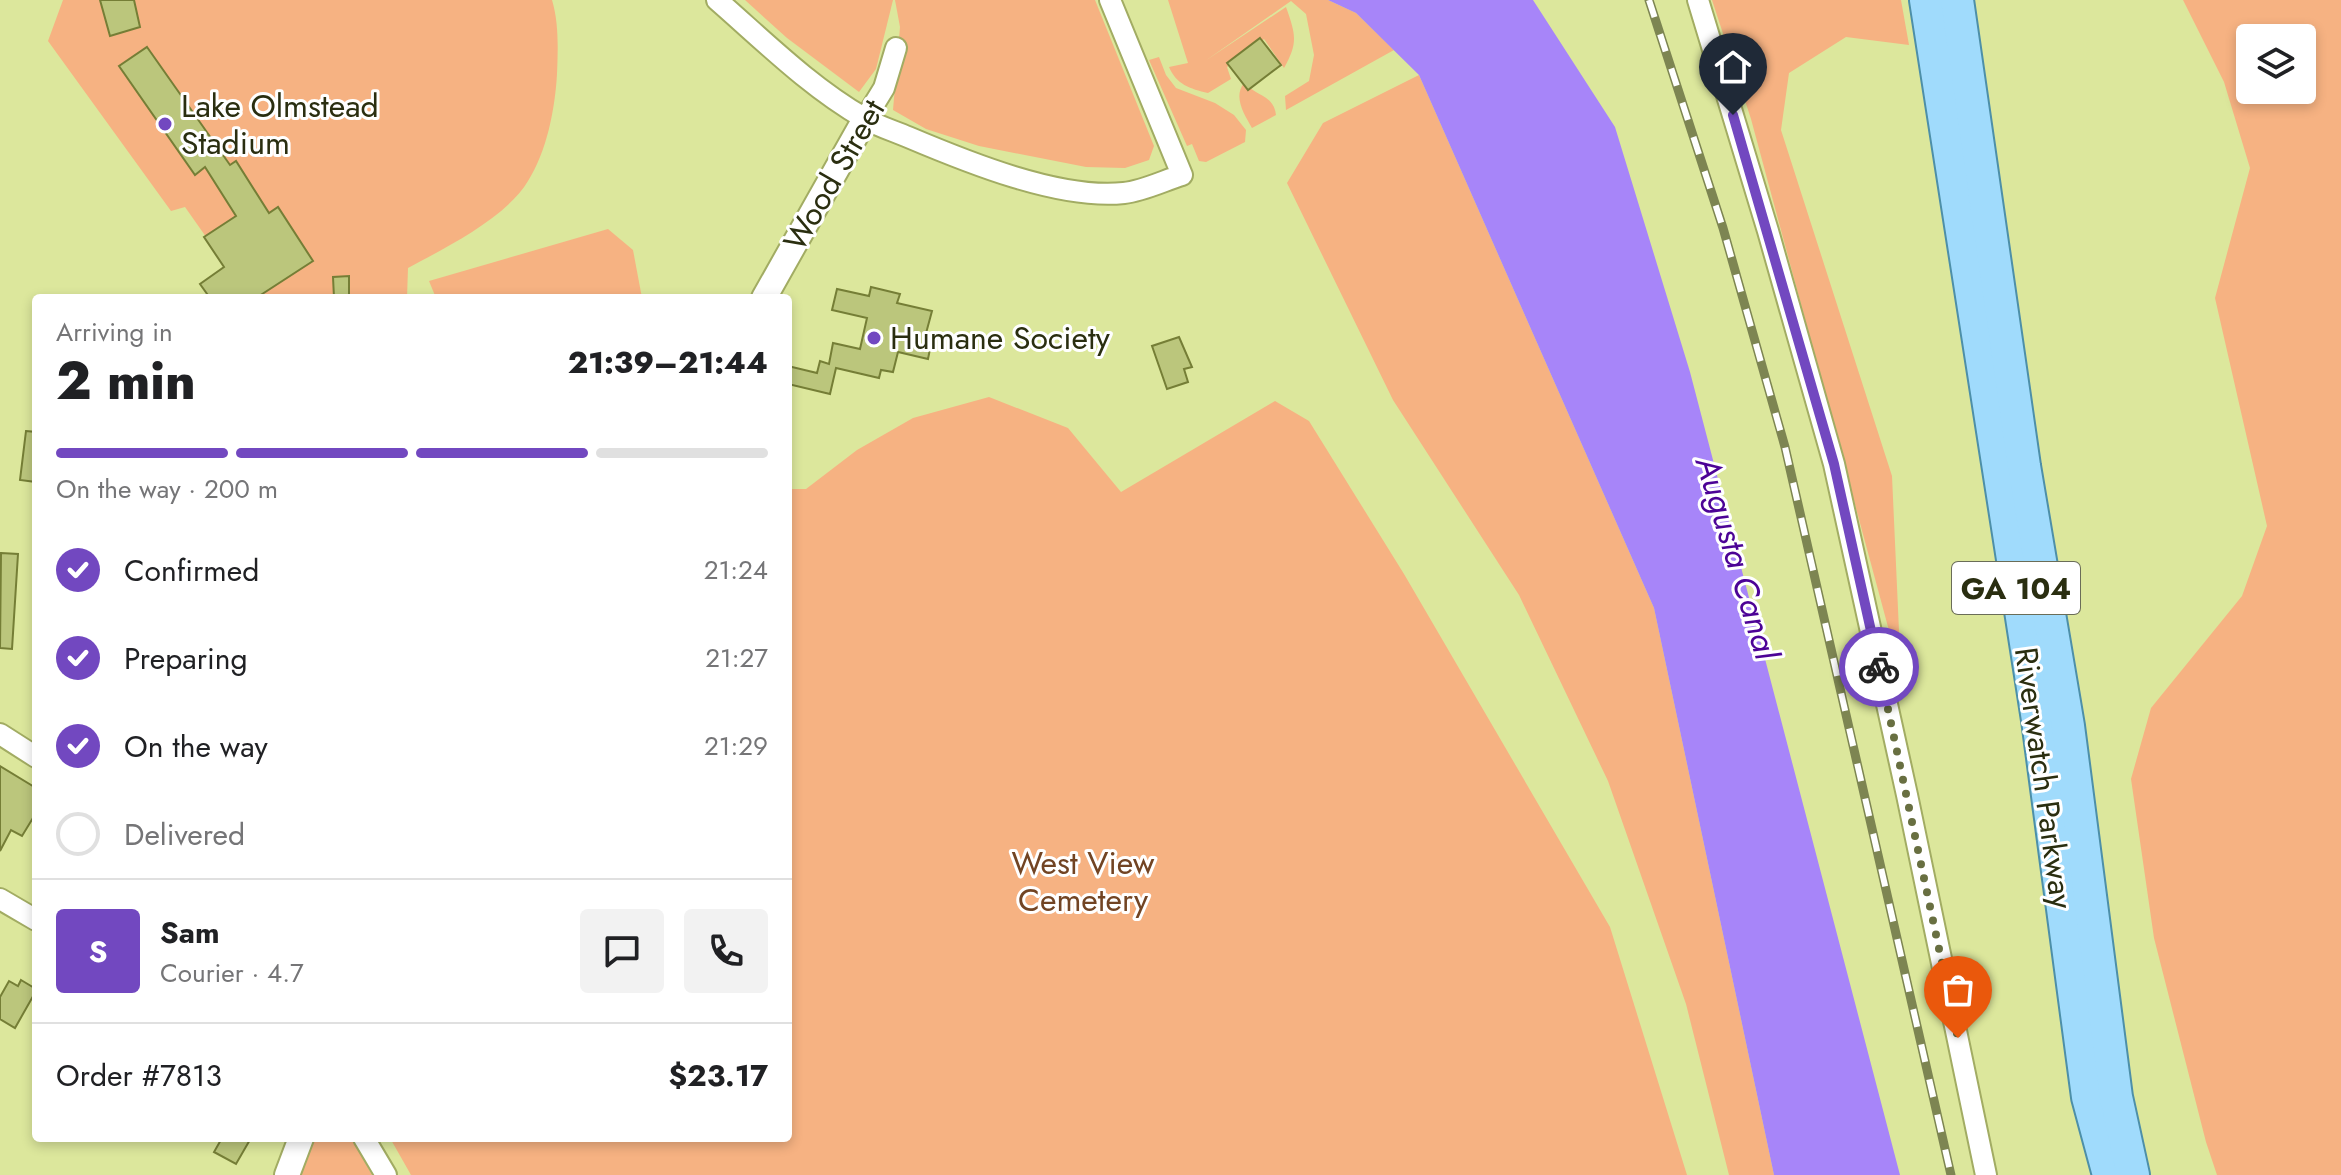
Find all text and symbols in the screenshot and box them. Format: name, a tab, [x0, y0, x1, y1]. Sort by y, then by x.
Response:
map controls	[2236, 24, 2316, 104]
button: layers	[2236, 24, 2316, 104]
pin	[1699, 33, 1767, 115]
icon: home	[1711, 45, 1755, 89]
place label: Lake Olmstead Stadium	[181, 83, 379, 166]
street label: Wood Street	[772, 90, 896, 259]
marker: Lake Olmstead Stadium	[156, 115, 174, 133]
text: Arriving in	[56, 313, 173, 351]
place label: Humane Society	[890, 315, 1111, 361]
marker: Humane Society	[865, 329, 883, 347]
text: 21:39–21:44	[568, 341, 768, 384]
text: 2 min	[56, 343, 196, 419]
water label: Augusta Canal	[1683, 450, 1792, 667]
text: On the way · 200 m	[56, 470, 278, 508]
icon: check	[56, 548, 100, 592]
text: Confirmed	[124, 549, 259, 592]
text: 21:24	[704, 551, 768, 589]
road number: GA 104	[1952, 562, 2080, 614]
courier	[1839, 627, 1919, 707]
icon: check	[56, 636, 100, 680]
text: Preparing	[124, 637, 248, 680]
text: 21:27	[705, 639, 768, 677]
street label: Riverwatch Parkway	[2003, 644, 2085, 913]
icon: bike	[1857, 645, 1901, 689]
icon: check	[56, 724, 100, 768]
text: On the way	[124, 725, 268, 768]
text: 21:29	[704, 727, 768, 765]
text: Delivered	[124, 813, 245, 856]
park label: West View Cemetery	[1012, 840, 1155, 923]
button: chat	[580, 909, 664, 993]
button: phone	[684, 909, 768, 993]
text: Sam	[160, 911, 220, 954]
text: S	[89, 930, 107, 973]
text: Courier · 4.7	[160, 954, 304, 992]
pin	[1924, 956, 1992, 1038]
icon: bag	[1936, 968, 1980, 1012]
text: Order #7813	[56, 1054, 222, 1097]
text: $23.17	[668, 1054, 768, 1097]

